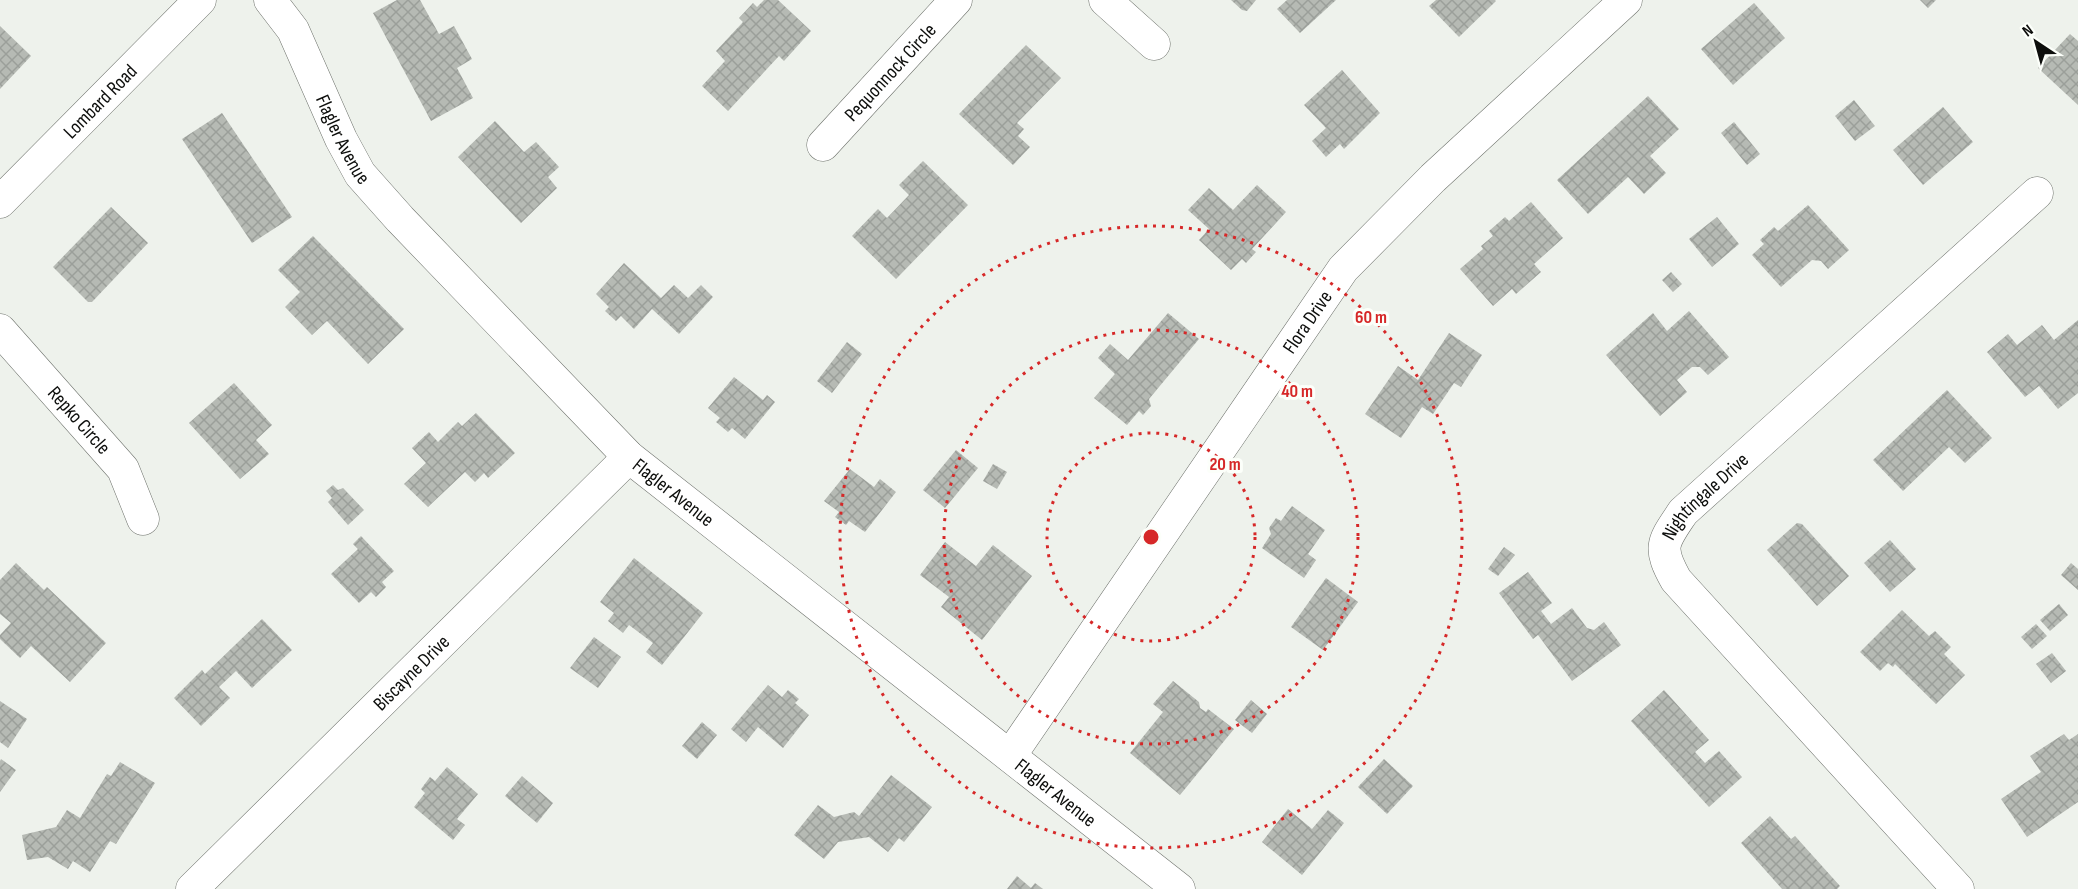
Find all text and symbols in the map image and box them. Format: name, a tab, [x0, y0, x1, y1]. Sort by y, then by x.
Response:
north arrow	[2006, 12, 2066, 72]
street label: Pequonnock Circle	[840, 19, 942, 127]
text: N	[2019, 21, 2037, 41]
street label: Lombard Road	[59, 60, 142, 144]
street label: Flagler Avenue	[310, 91, 375, 190]
street label: Flora Drive	[1278, 286, 1338, 358]
text: 60 m	[1355, 307, 1387, 328]
text: 40 m	[1281, 381, 1313, 402]
street label: Repko Circle	[42, 382, 115, 459]
street label: Nightingale Drive	[1657, 448, 1754, 544]
street label: Flagler Avenue	[628, 454, 718, 532]
text: 20 m	[1209, 454, 1241, 475]
centre of rings	[1141, 527, 1161, 547]
street label: Biscayne Drive	[369, 630, 455, 716]
street label: Flagler Avenue	[1010, 754, 1101, 832]

